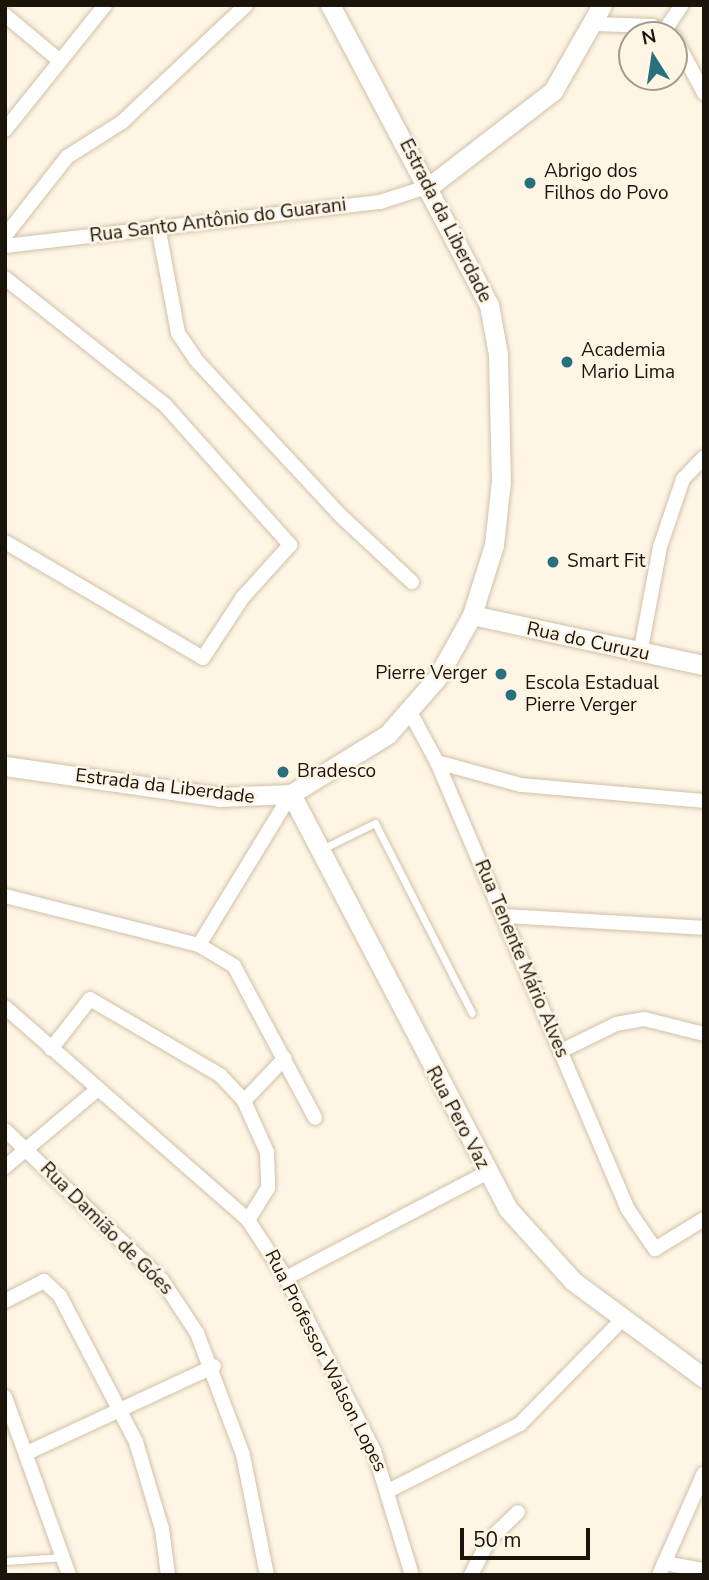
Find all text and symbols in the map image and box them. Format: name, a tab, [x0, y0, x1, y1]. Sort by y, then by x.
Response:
north arrow	[618, 21, 688, 91]
text: N	[639, 23, 659, 52]
street label: Estrada da Liberdade	[394, 135, 496, 307]
place label: Abrigo dos Filhos do Povo	[544, 161, 669, 205]
marker: Abrigo dos Filhos do Povo	[522, 175, 538, 191]
street label: Rua Santo Antônio do Guarani	[88, 194, 348, 248]
place label: Academia Mario Lima	[581, 340, 675, 384]
marker: Academia Mario Lima	[559, 354, 575, 370]
place label: Smart Fit	[567, 551, 645, 573]
marker: Smart Fit	[545, 554, 561, 570]
street label: Rua do Curuzu	[524, 618, 652, 666]
place label: Pierre Verger	[375, 663, 487, 685]
marker: Pierre Verger	[493, 666, 509, 682]
place label: Escola Estadual Pierre Verger	[525, 673, 659, 717]
marker: Escola Estadual Pierre Verger	[503, 687, 519, 703]
place label: Bradesco	[297, 761, 376, 783]
marker: Bradesco	[275, 764, 291, 780]
street label: Estrada da Liberdade	[74, 765, 256, 809]
street label: Rua Tenente Mário Alves	[469, 857, 573, 1061]
street label: Rua Pero Vaz	[420, 1063, 494, 1173]
street label: Rua Damião de Góes	[35, 1158, 177, 1300]
street label: Rua Professor Walson Lopes	[259, 1246, 391, 1476]
scale bar	[464, 1514, 594, 1558]
text: 50 m	[473, 1526, 522, 1554]

